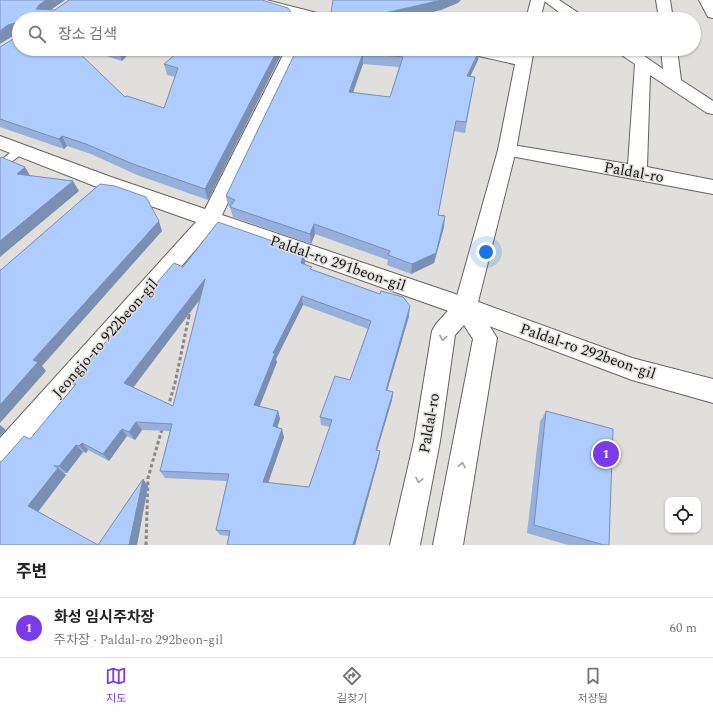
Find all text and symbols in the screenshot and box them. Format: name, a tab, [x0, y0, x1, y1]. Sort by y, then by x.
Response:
search box	[12, 12, 701, 56]
icon: search	[26, 23, 48, 45]
text: 장소 검색	[58, 23, 117, 46]
street label: Paldal-ro	[602, 156, 666, 189]
street label: Paldal-ro 291beon-gil	[267, 229, 409, 298]
your location	[476, 242, 496, 262]
street label: Jeongjo-ro 922beon-gil	[47, 273, 164, 403]
street label: Paldal-ro 292beon-gil	[517, 317, 659, 386]
one-way arrow	[439, 335, 448, 341]
street label: Paldal-ro	[413, 391, 446, 455]
pin: 1	[593, 439, 619, 469]
one-way arrow	[457, 462, 466, 468]
one-way arrow	[415, 477, 423, 483]
map controls	[665, 497, 701, 533]
button: locate	[665, 497, 701, 533]
text: 주변	[16, 559, 47, 585]
text: 화성 임시주차장	[54, 606, 154, 629]
text: 1	[25, 618, 33, 638]
text: 60 m	[670, 618, 697, 638]
text: 주차장 · Paldal-ro 292beon-gil	[54, 630, 223, 650]
tab: 지도	[105, 665, 127, 707]
tab: 길찾기	[337, 665, 367, 707]
tab: 저장됨	[578, 665, 608, 707]

